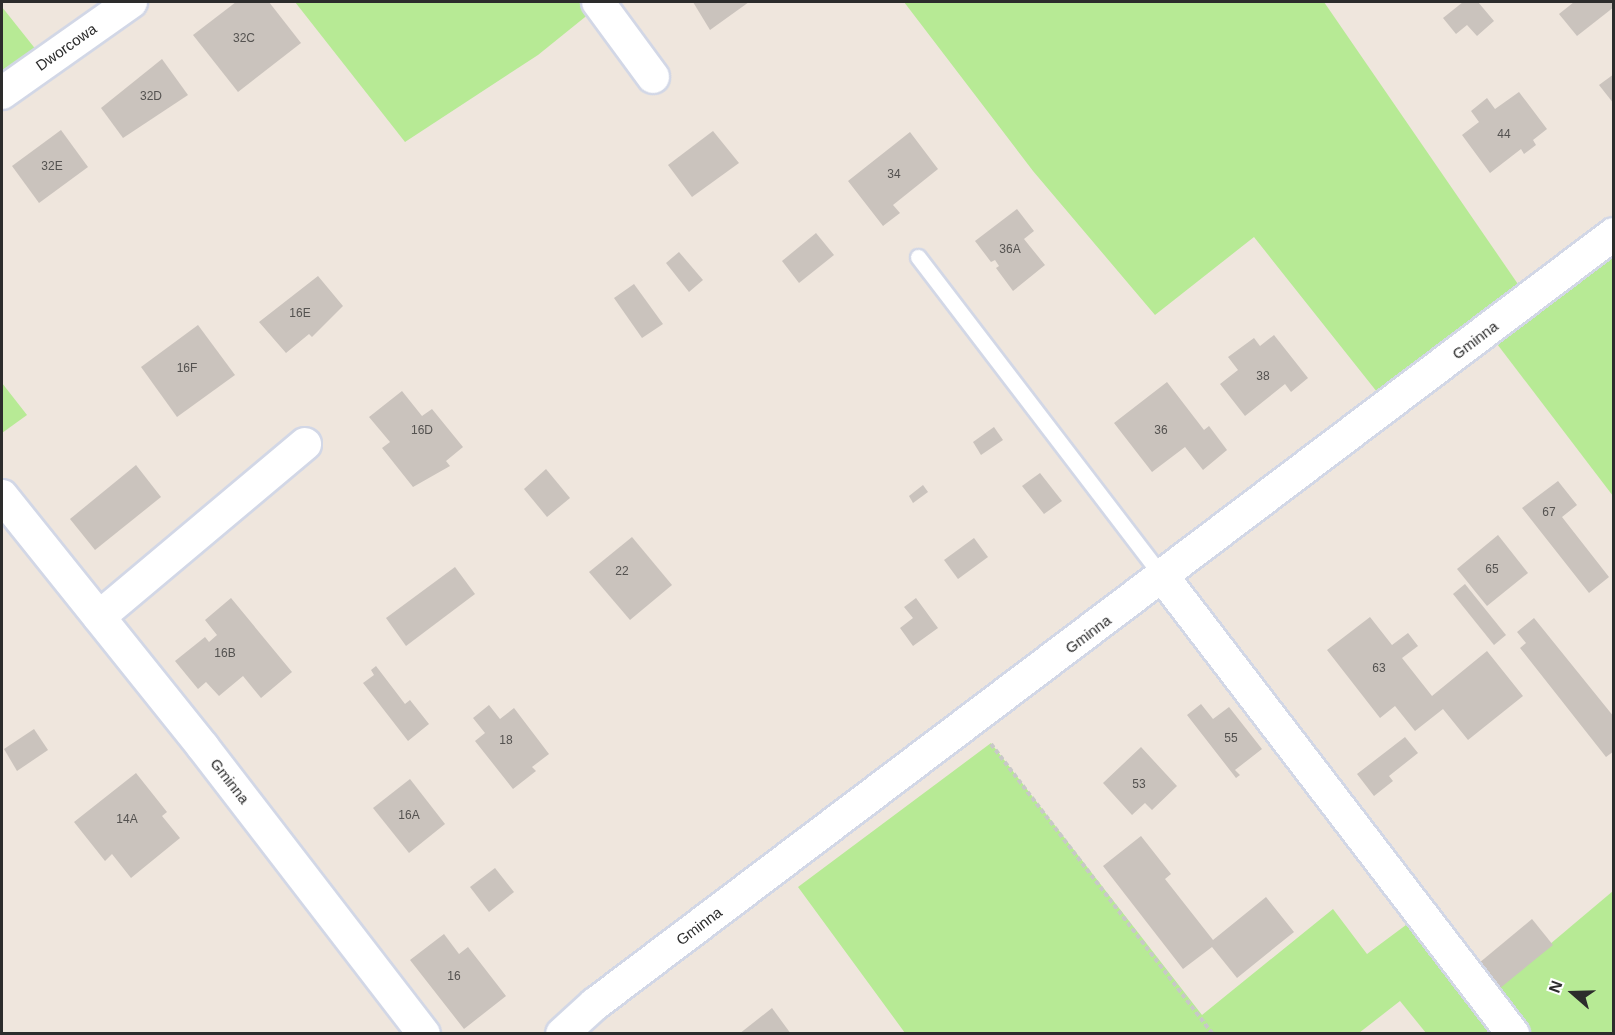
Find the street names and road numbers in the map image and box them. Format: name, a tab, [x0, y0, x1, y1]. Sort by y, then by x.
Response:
street label: Dworcowa	[32, 20, 100, 74]
street label: Gminna	[1449, 317, 1501, 363]
street label: Gminna	[1062, 611, 1114, 657]
street label: Gminna	[207, 755, 253, 807]
street label: Gminna	[673, 903, 725, 949]

